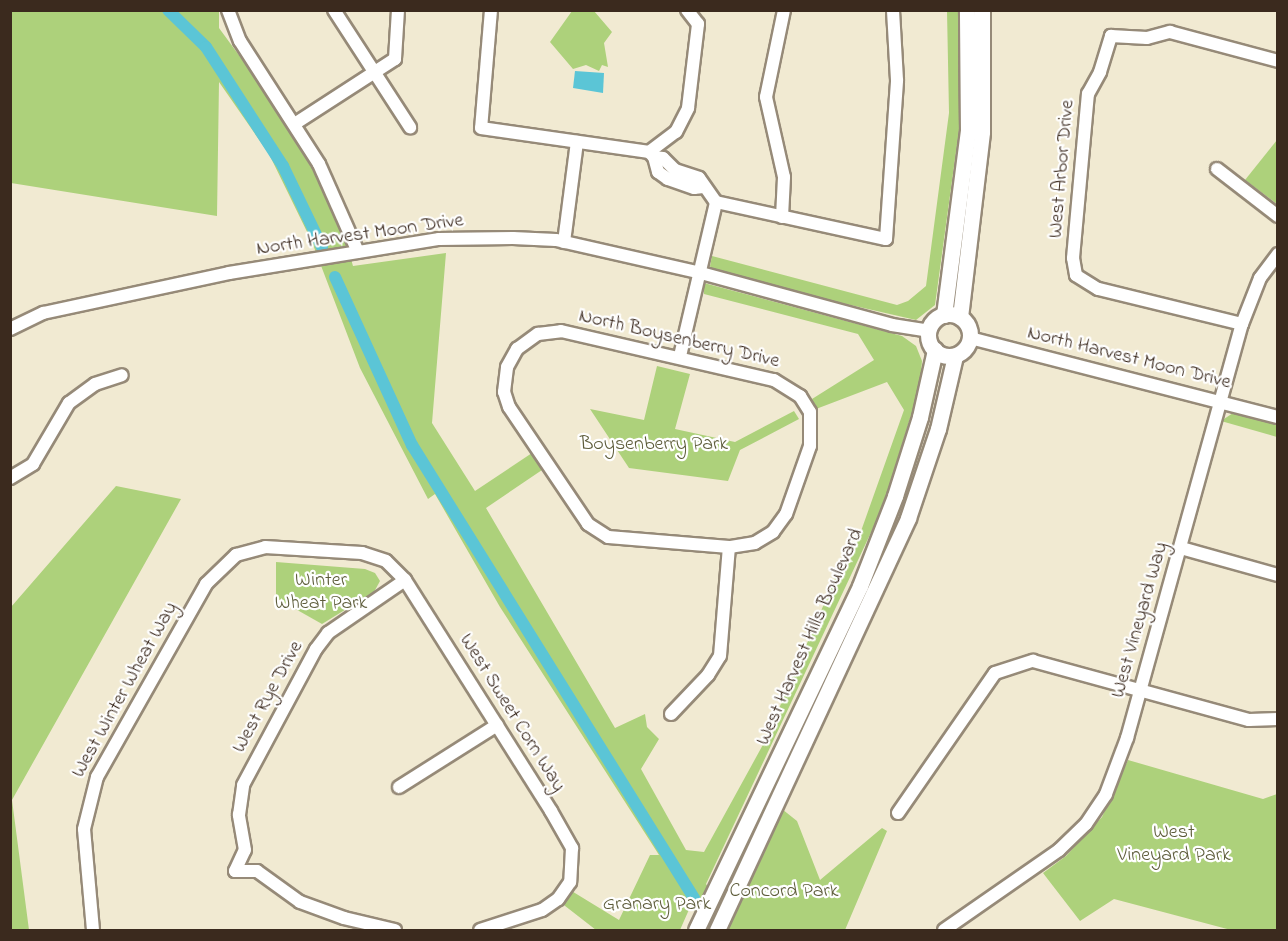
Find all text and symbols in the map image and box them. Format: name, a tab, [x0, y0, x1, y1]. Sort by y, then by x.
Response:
street label: West Arbor Drive	[1044, 99, 1080, 239]
street label: North Harvest Moon Drive	[255, 209, 465, 261]
street label: North Boysenberry Drive	[576, 304, 782, 374]
street label: North Harvest Moon Drive	[1025, 321, 1233, 395]
park label: Boysenberry Park	[580, 432, 728, 456]
street label: West Harvest Hills Boulevard	[751, 525, 869, 749]
street label: West Vineyard Way	[1106, 539, 1174, 701]
park label: Winter Wheat Park	[275, 568, 367, 615]
street label: West Winter Wheat Way	[67, 598, 183, 782]
street label: West Sweet Corn Way	[454, 630, 570, 796]
street label: West Rye Drive	[227, 637, 309, 757]
park label: West Vineyard Park	[1117, 821, 1231, 868]
park label: Concord Park	[729, 879, 839, 903]
park label: Granary Park	[603, 892, 711, 916]

